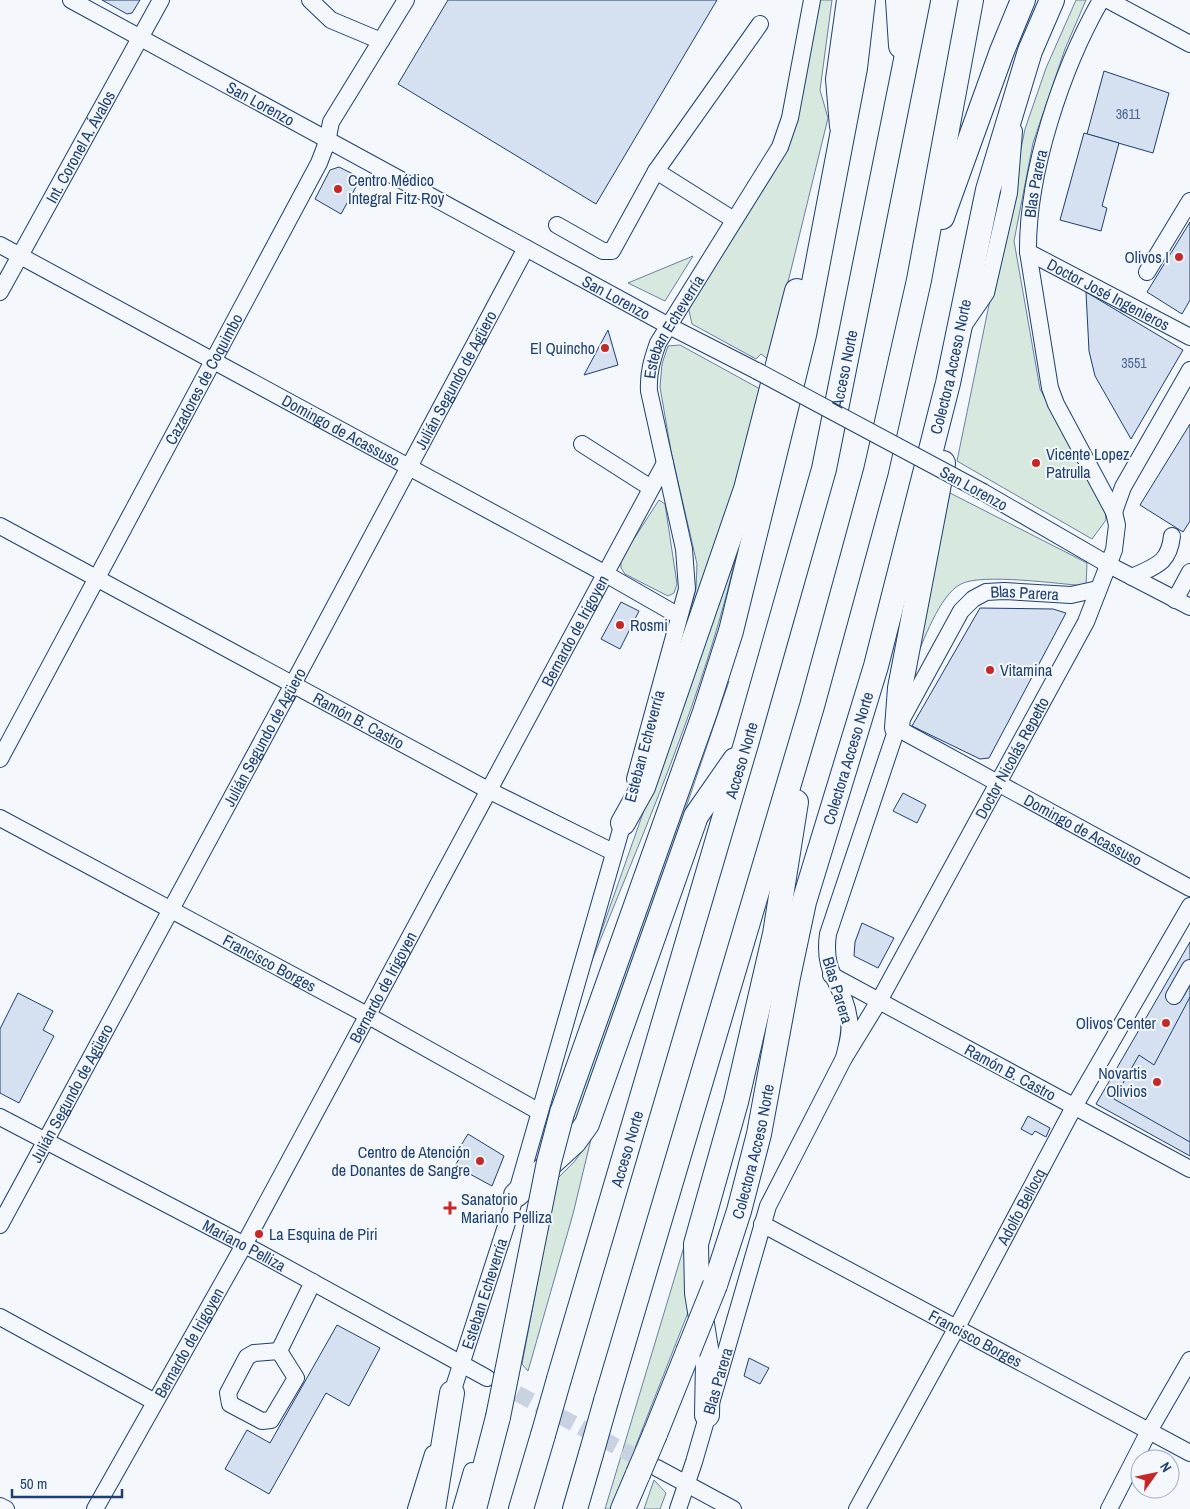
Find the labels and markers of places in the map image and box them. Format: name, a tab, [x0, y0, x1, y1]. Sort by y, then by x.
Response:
place label: Centro Médico Integral Fitz Roy	[348, 169, 445, 209]
marker: Centro Médico Integral Fitz Roy	[332, 183, 344, 195]
place label: Olivos I	[1125, 246, 1169, 268]
marker: Olivos I	[1173, 251, 1185, 263]
place label: El Quincho	[530, 337, 595, 359]
marker: El Quincho	[599, 342, 611, 354]
place label: Vicente Lopez Patrulla	[1046, 443, 1130, 483]
marker: Vicente Lopez Patrulla	[1030, 457, 1042, 469]
place label: Rosmi	[630, 614, 668, 636]
marker: Rosmi	[614, 619, 626, 631]
place label: Vitamina	[1000, 659, 1053, 681]
marker: Vitamina	[984, 664, 996, 676]
place label: Olivos Center	[1076, 1012, 1157, 1034]
marker: Olivos Center	[1160, 1017, 1172, 1029]
place label: Novartis Olivios	[1098, 1062, 1147, 1102]
marker: Novartis Olivios	[1151, 1076, 1163, 1088]
place label: Centro de Atención de Donantes de Sangre	[331, 1141, 470, 1181]
marker: Centro de Atención de Donantes de Sangre	[474, 1155, 486, 1167]
place label: Sanatorio Mariano Pelliza	[461, 1188, 553, 1228]
marker: Sanatorio Mariano Pelliza	[443, 1201, 457, 1215]
place label: La Esquina de Piri	[269, 1223, 378, 1245]
marker: La Esquina de Piri	[253, 1228, 265, 1240]

